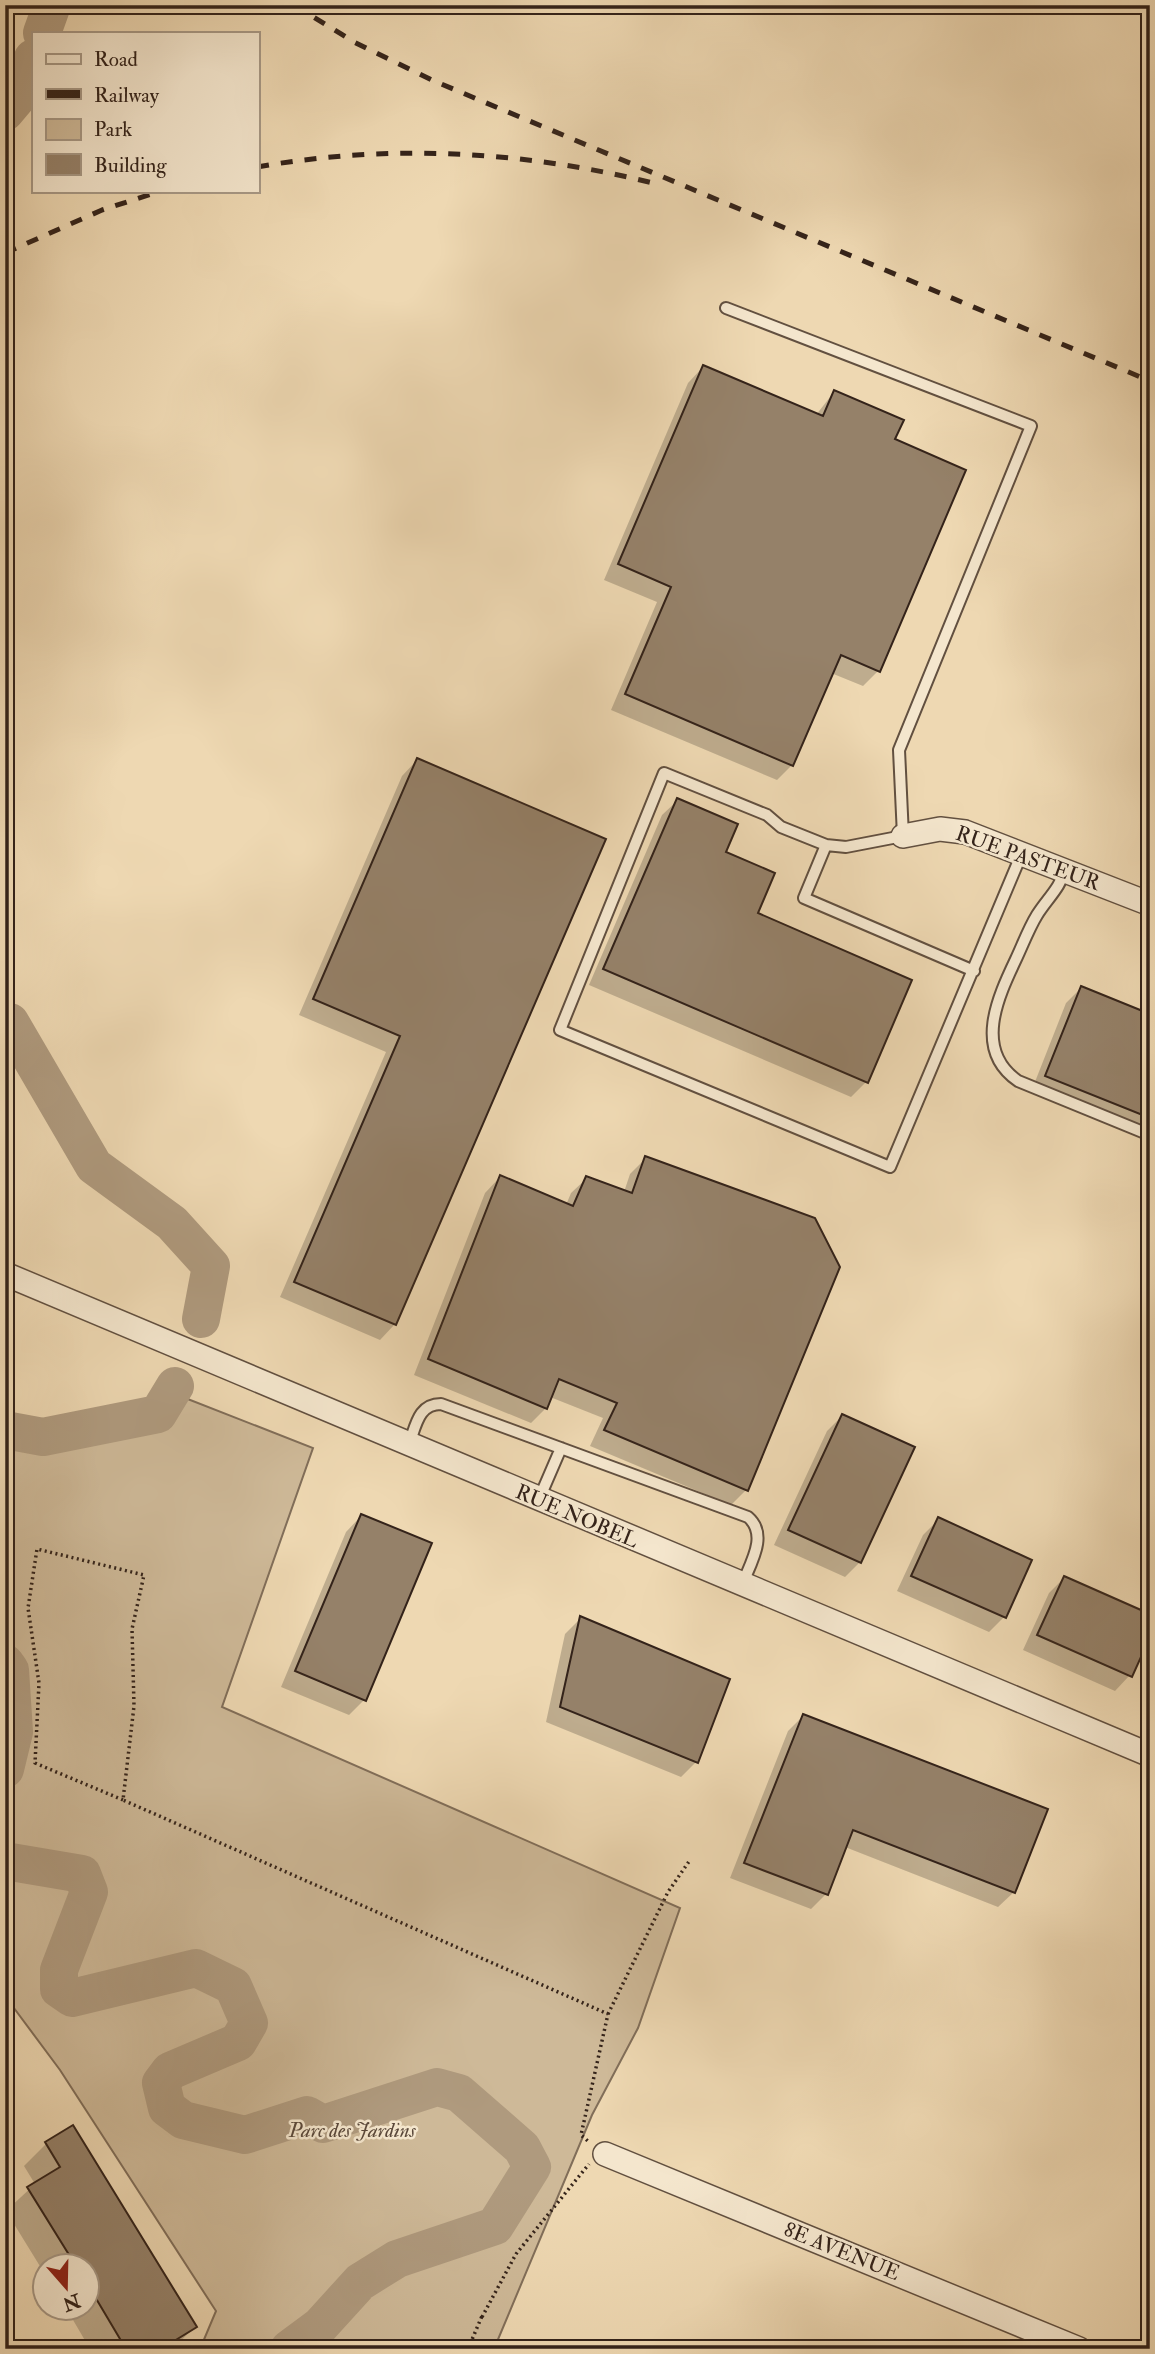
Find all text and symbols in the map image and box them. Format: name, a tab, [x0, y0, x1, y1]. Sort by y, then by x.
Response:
legend	[32, 32, 259, 192]
text: Road	[94, 46, 139, 73]
text: Railway	[94, 82, 160, 109]
text: Park	[94, 116, 132, 143]
text: Building	[94, 152, 167, 179]
street label: RUE PASTEUR	[952, 820, 1105, 897]
street label: RUE NOBEL	[511, 1478, 642, 1554]
park label: Parc des Jardins	[288, 2117, 417, 2144]
street label: 8E AVENUE	[780, 2216, 904, 2287]
north arrow	[32, 2252, 102, 2322]
text: N	[58, 2288, 85, 2317]

